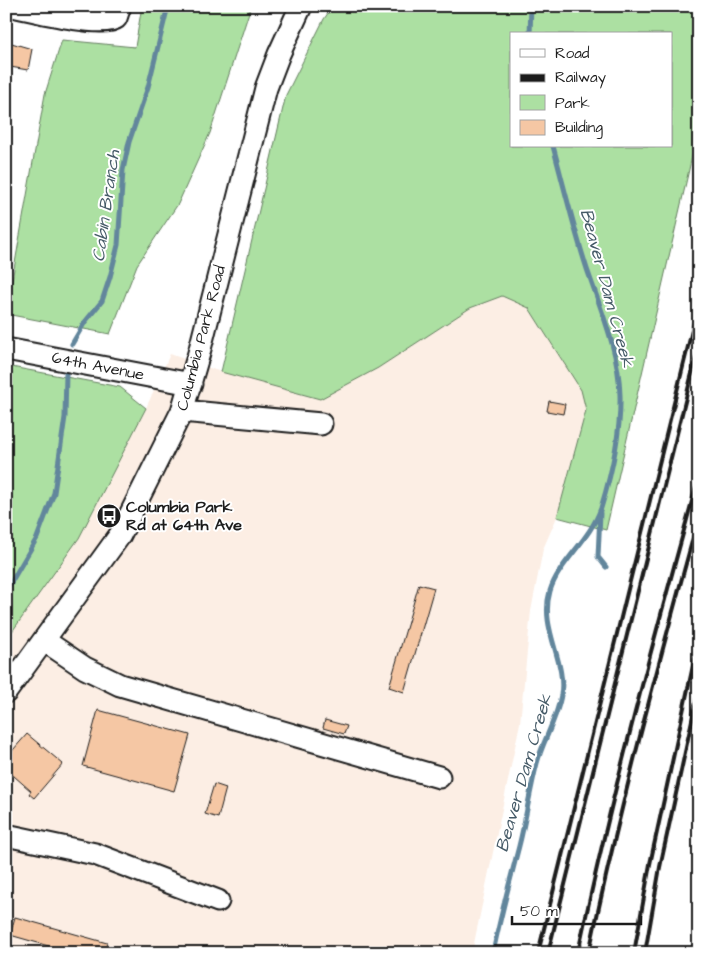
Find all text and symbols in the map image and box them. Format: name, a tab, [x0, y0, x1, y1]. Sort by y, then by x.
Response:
legend	[510, 32, 672, 148]
text: Road	[555, 43, 590, 64]
text: Railway	[555, 67, 606, 89]
text: Park	[555, 93, 590, 114]
text: Building	[555, 117, 603, 139]
water label: Cabin Branch	[86, 148, 126, 263]
water label: Beaver Dam Creek	[574, 206, 640, 371]
street label: Columbia Park Road	[171, 263, 231, 413]
street label: 64th Avenue	[50, 346, 146, 386]
place label: Columbia Park Rd at 64th Ave	[126, 496, 242, 536]
bus stop icon: Columbia Park Rd at 64th Ave	[96, 503, 122, 529]
water label: Beaver Dam Creek	[489, 690, 559, 855]
scale bar	[512, 894, 641, 926]
text: 50 m	[520, 901, 558, 922]

